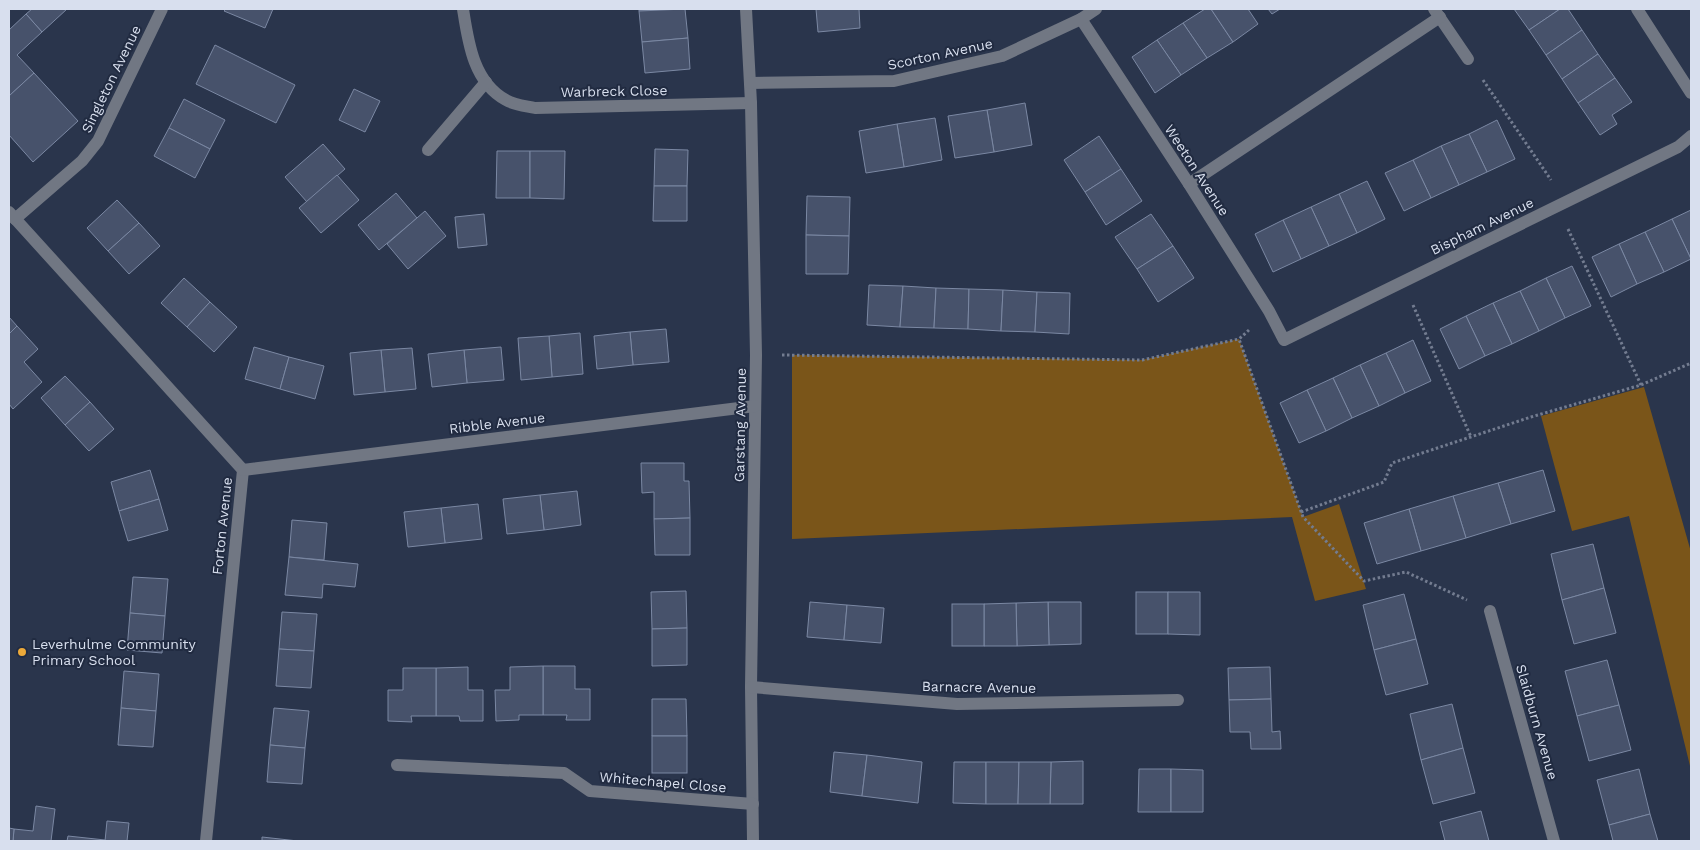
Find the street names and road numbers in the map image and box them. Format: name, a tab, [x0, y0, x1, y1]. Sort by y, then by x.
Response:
street label: Singleton Avenue	[78, 23, 144, 135]
street label: Scorton Avenue	[886, 35, 994, 73]
street label: Warbreck Close	[560, 82, 668, 100]
street label: Weeton Avenue	[1162, 121, 1232, 219]
street label: Bispham Avenue	[1428, 194, 1536, 258]
street label: Garstang Avenue	[731, 368, 749, 482]
street label: Ribble Avenue	[448, 409, 546, 437]
street label: Forton Avenue	[209, 476, 235, 576]
street label: Slaidburn Avenue	[1513, 662, 1561, 782]
street label: Barnacre Avenue	[922, 678, 1036, 696]
street label: Whitechapel Close	[599, 768, 727, 796]

